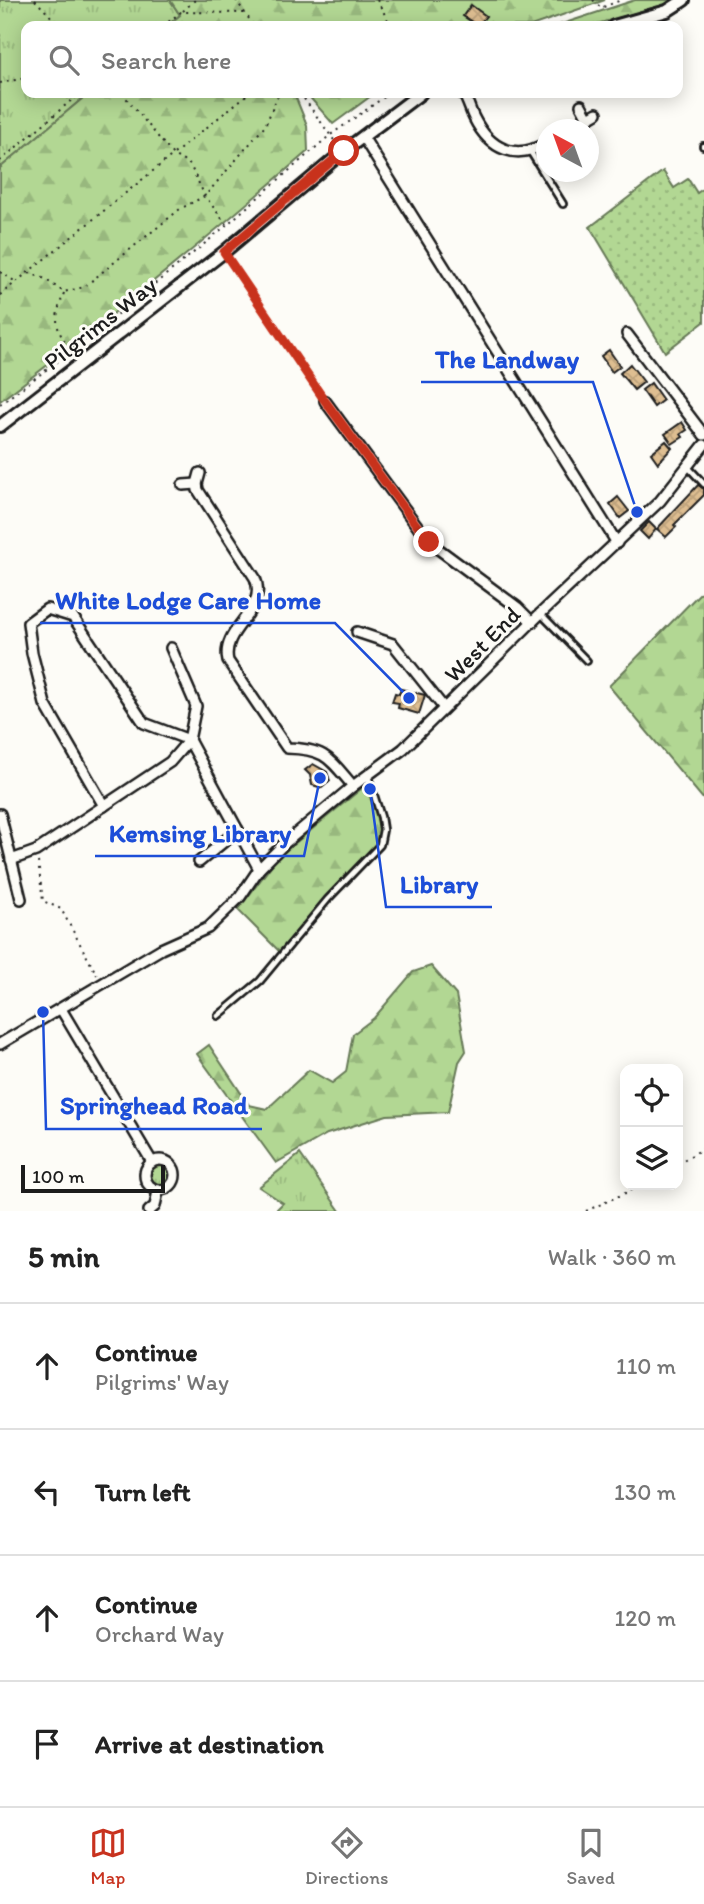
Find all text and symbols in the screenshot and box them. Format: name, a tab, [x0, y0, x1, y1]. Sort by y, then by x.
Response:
search box	[21, 21, 683, 98]
icon: search	[45, 41, 83, 79]
text: Search here	[101, 44, 231, 76]
north arrow	[536, 119, 599, 182]
route start	[328, 135, 359, 166]
street label: Pilgrims Way	[38, 270, 163, 376]
callout: The Landway	[421, 335, 593, 382]
text: The Landway	[434, 343, 580, 375]
route end	[413, 526, 444, 557]
callout: White Lodge Care Home	[40, 576, 335, 623]
text: White Lodge Care Home	[55, 584, 321, 616]
street label: West End	[438, 600, 526, 688]
callout: Kemsing Library	[95, 809, 304, 856]
text: Kemsing Library	[109, 817, 292, 849]
callout: Library	[386, 860, 492, 907]
text: Library	[400, 868, 479, 900]
map controls	[620, 1064, 683, 1190]
button: locate	[620, 1064, 683, 1127]
callout: Springhead Road	[46, 1082, 262, 1129]
text: Springhead Road	[60, 1089, 249, 1121]
button: layers	[620, 1127, 683, 1190]
scale bar	[21, 1162, 164, 1194]
text: 100 m	[32, 1165, 84, 1188]
text: 5 min	[28, 1238, 99, 1275]
text: Walk · 360 m	[548, 1243, 676, 1271]
text: Continue	[95, 1336, 198, 1368]
icon: ahead	[28, 1347, 66, 1385]
text: 110 m	[616, 1352, 676, 1380]
text: Pilgrims' Way	[95, 1368, 229, 1396]
icon: left	[28, 1473, 66, 1511]
text: Turn left	[95, 1476, 191, 1508]
text: 130 m	[614, 1478, 676, 1506]
text: Continue	[95, 1588, 198, 1620]
icon: ahead	[28, 1599, 66, 1637]
text: 120 m	[615, 1604, 676, 1632]
text: Orchard Way	[95, 1620, 224, 1648]
icon: arrive	[28, 1725, 66, 1763]
text: Arrive at destination	[95, 1728, 324, 1760]
tab: Map	[89, 1824, 127, 1889]
tab: Directions	[305, 1824, 389, 1889]
tab: Saved	[567, 1824, 615, 1889]

